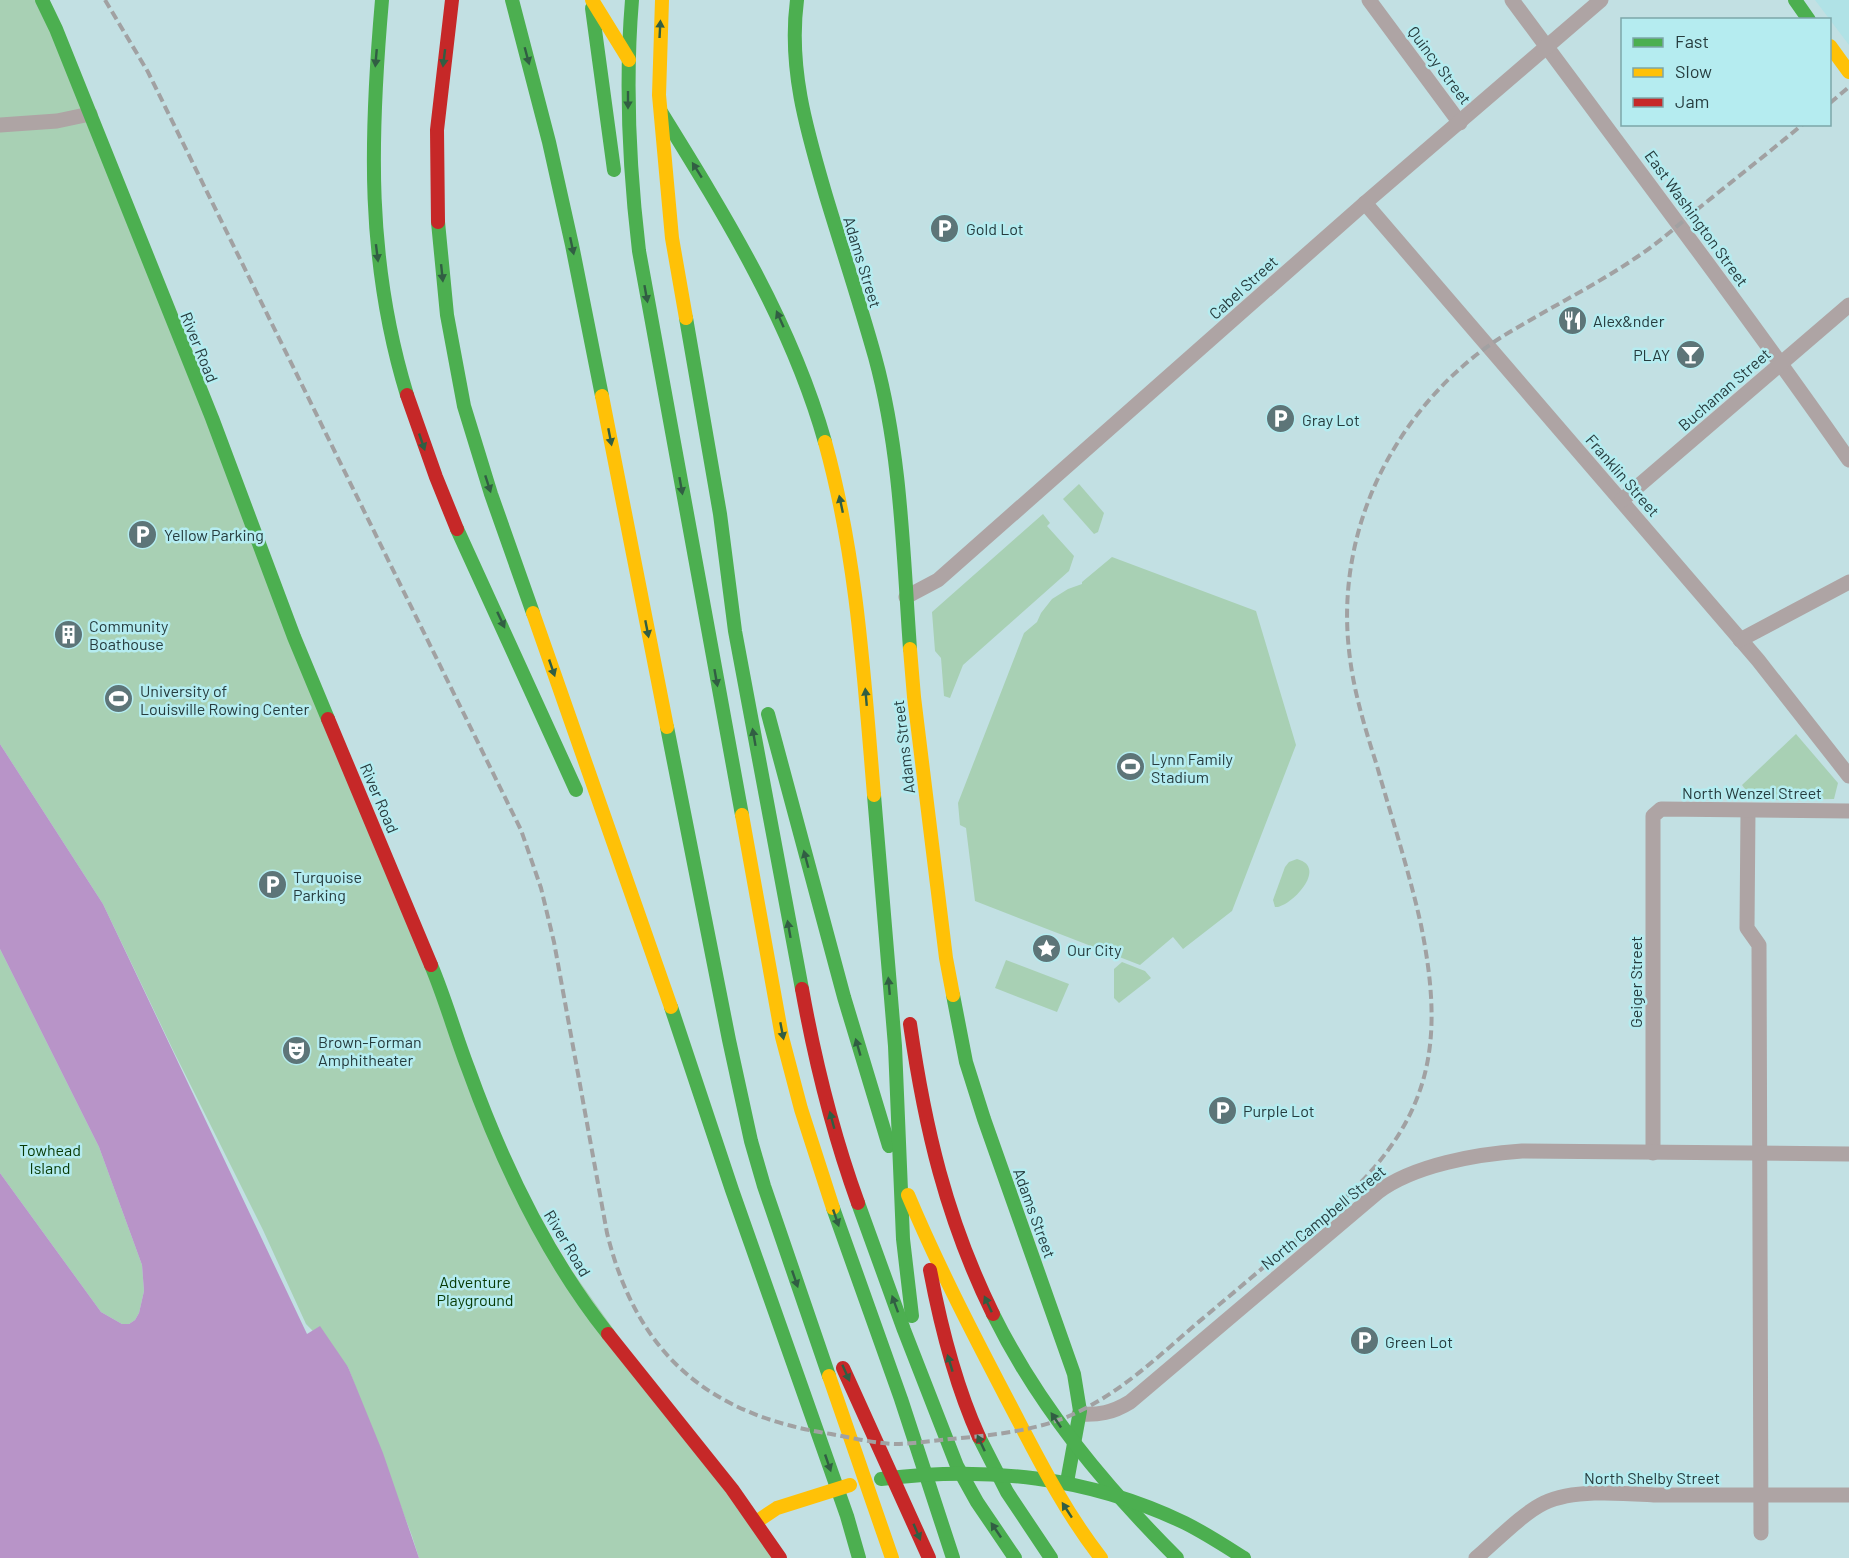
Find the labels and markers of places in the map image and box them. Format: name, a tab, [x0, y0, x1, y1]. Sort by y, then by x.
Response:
parking icon: Gold Lot	[929, 212, 961, 244]
place label: Gold Lot	[966, 219, 1024, 238]
restaurant icon: Alex&nder	[1556, 304, 1588, 336]
place label: Alex&nder	[1593, 311, 1665, 330]
bar icon: PLAY	[1675, 338, 1707, 370]
place label: PLAY	[1633, 345, 1670, 364]
parking icon: Gray Lot	[1265, 403, 1297, 435]
place label: Gray Lot	[1302, 410, 1360, 429]
parking icon: Yellow Parking	[127, 518, 159, 550]
place label: Yellow Parking	[164, 525, 264, 544]
place label: Community Boathouse	[89, 616, 169, 653]
building icon: Community Boathouse	[52, 618, 84, 650]
place label: University of Louisville Rowing Center	[140, 681, 310, 718]
sports icon: University of Louisville Rowing Center	[103, 683, 135, 715]
place label: Lynn Family Stadium	[1151, 749, 1233, 786]
sports icon: Lynn Family Stadium	[1114, 751, 1146, 783]
place label: Turquoise Parking	[293, 867, 362, 904]
parking icon: Turquoise Parking	[256, 869, 288, 901]
place icon: Our City	[1030, 933, 1062, 965]
place label: Our City	[1067, 940, 1122, 959]
place label: Brown-Forman Amphitheater	[318, 1032, 422, 1069]
theatre icon: Brown-Forman Amphitheater	[281, 1034, 313, 1066]
parking icon: Purple Lot	[1206, 1094, 1238, 1126]
place label: Purple Lot	[1243, 1101, 1315, 1120]
parking icon: Green Lot	[1348, 1325, 1380, 1357]
place label: Green Lot	[1385, 1332, 1453, 1351]

